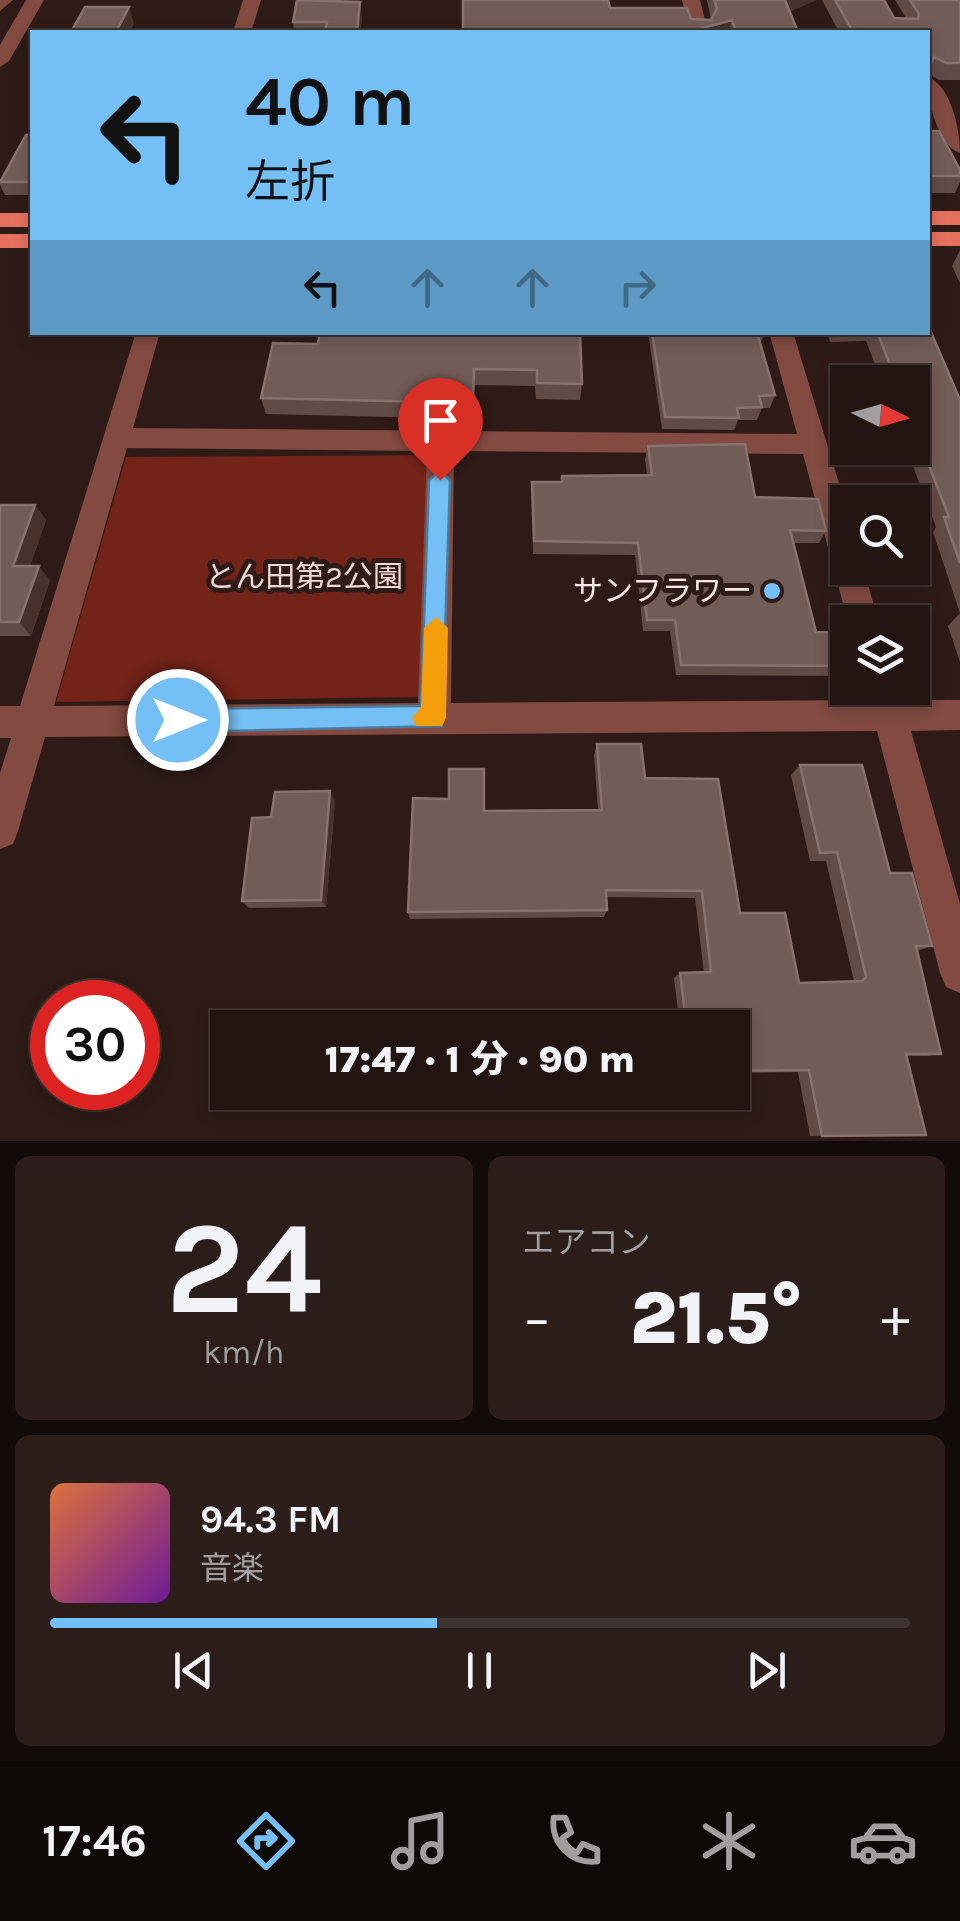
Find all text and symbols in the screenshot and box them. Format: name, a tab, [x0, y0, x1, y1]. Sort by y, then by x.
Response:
text: 40 m	[245, 61, 415, 143]
icon: left	[80, 70, 210, 200]
text: 左折	[245, 156, 335, 208]
icon: left	[295, 260, 350, 315]
icon: ahead	[400, 260, 455, 315]
icon: ahead	[505, 260, 560, 315]
icon: right	[610, 260, 665, 315]
north arrow	[830, 365, 930, 465]
map controls	[830, 365, 930, 705]
pin	[398, 378, 483, 481]
icon: arrive	[413, 393, 468, 448]
button: search	[830, 485, 930, 585]
park label: とん田第2公園	[205, 559, 403, 595]
place label: サンフラワー	[573, 573, 752, 609]
marker: サンフラワー	[761, 580, 783, 602]
button: layers	[830, 605, 930, 705]
position arrow	[126, 668, 230, 772]
speed limit sign: 30	[30, 980, 160, 1110]
text: 17:47 · 1 分 · 90 m	[325, 1037, 635, 1082]
text: 24	[166, 1193, 322, 1345]
text: エアコン	[523, 1224, 651, 1261]
text: 21.5°	[630, 1274, 803, 1362]
text: −	[523, 1286, 551, 1350]
text: +	[881, 1286, 910, 1350]
text: km/h	[203, 1334, 284, 1371]
text: 94.3 FM	[200, 1497, 341, 1542]
text: 音楽	[200, 1550, 264, 1587]
icon: previous	[166, 1643, 221, 1698]
icon: pause	[452, 1643, 507, 1698]
icon: next	[739, 1643, 794, 1698]
icon: directions	[231, 1806, 301, 1876]
icon: music	[385, 1806, 455, 1876]
icon: phone	[539, 1806, 609, 1876]
icon: climate	[694, 1806, 764, 1876]
icon: car	[848, 1806, 918, 1876]
text: 17:46	[42, 1815, 147, 1867]

